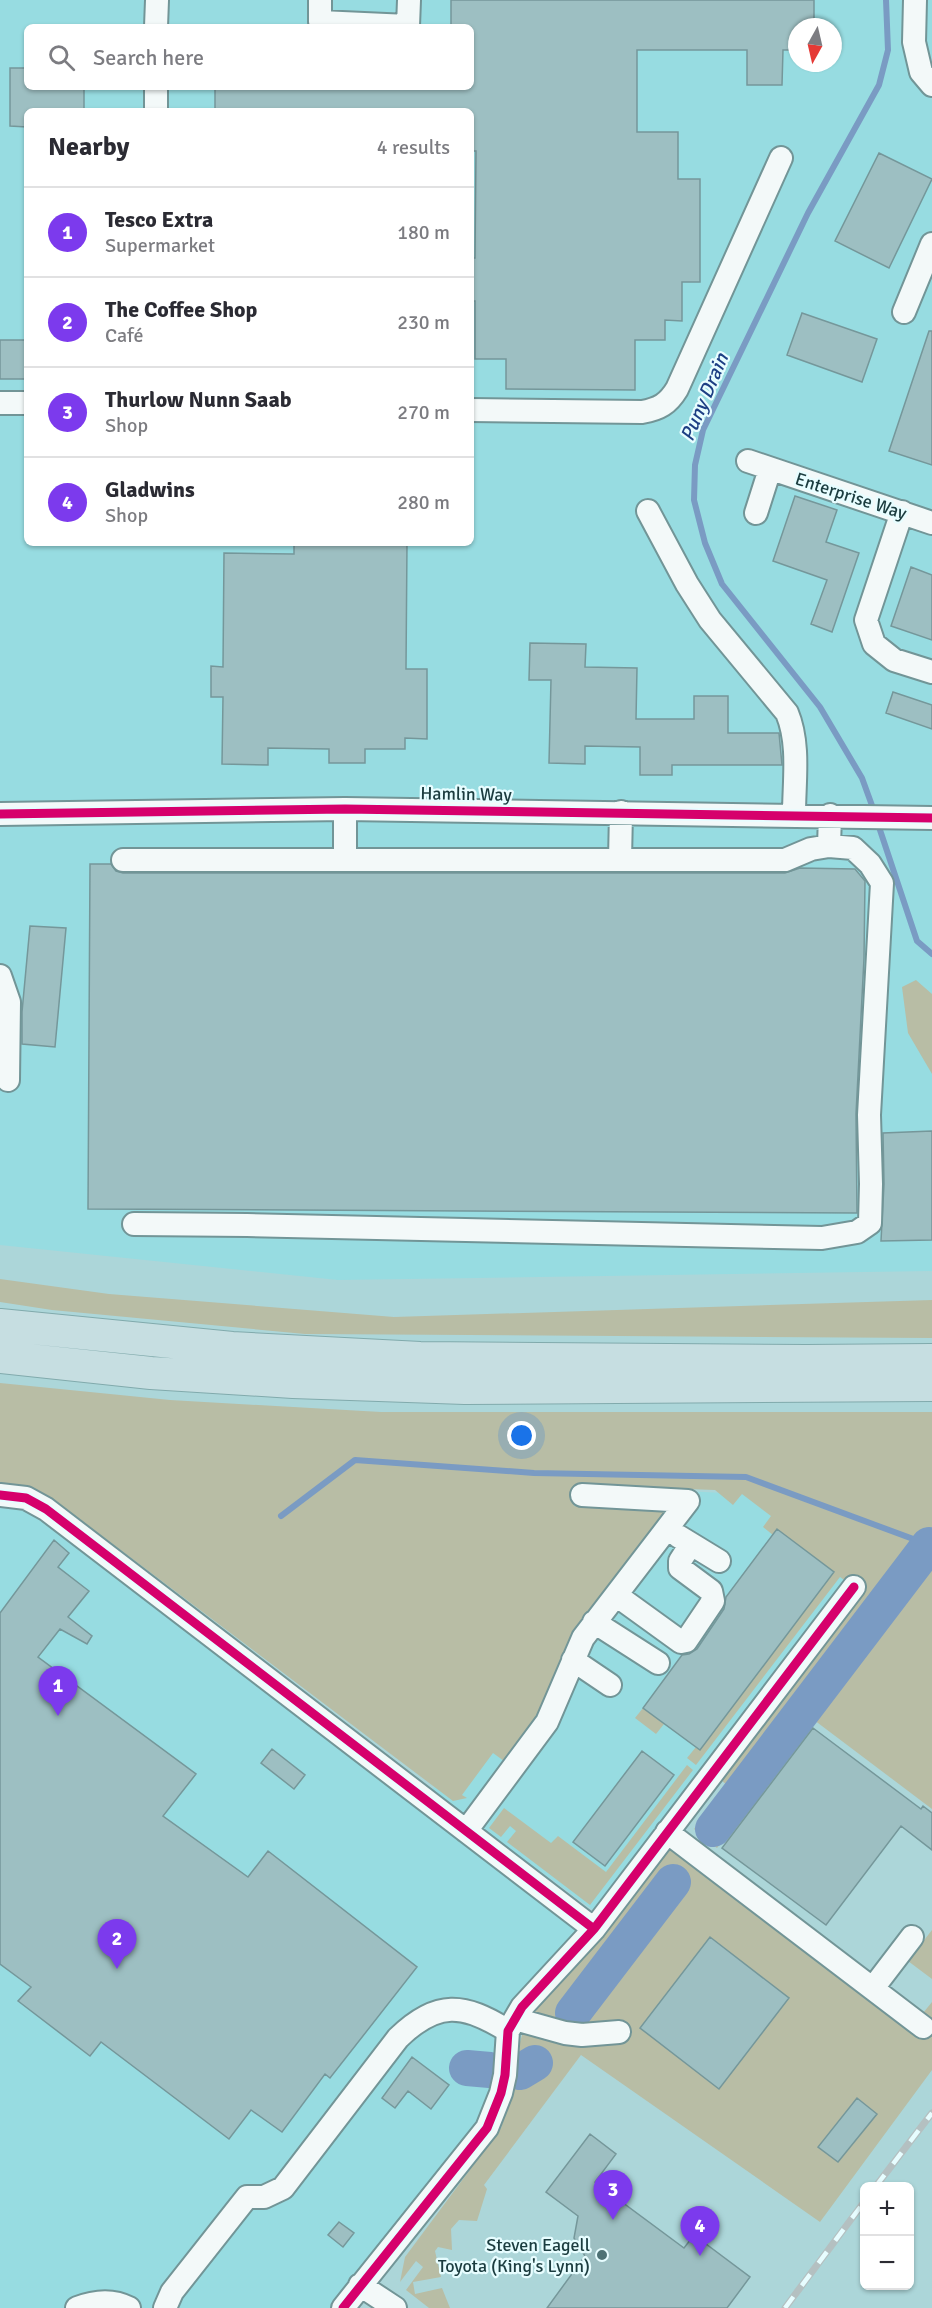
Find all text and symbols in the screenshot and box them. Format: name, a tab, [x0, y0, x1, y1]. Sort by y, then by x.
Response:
north arrow	[788, 18, 842, 72]
search box	[24, 24, 474, 90]
icon: search	[45, 41, 78, 74]
text: Search here	[93, 44, 204, 71]
text: Nearby	[48, 131, 129, 163]
text: 4 results	[377, 135, 450, 160]
text: Tesco Extra	[105, 206, 213, 233]
text: 1	[62, 220, 73, 245]
text: 180 m	[397, 220, 450, 245]
text: Supermarket	[105, 233, 215, 258]
text: The Coffee Shop	[105, 296, 257, 323]
text: 2	[62, 310, 73, 335]
text: 230 m	[397, 310, 450, 335]
text: Café	[105, 323, 144, 348]
water label: Puny Drain	[675, 348, 735, 445]
text: Thurlow Nunn Saab	[105, 386, 291, 413]
text: 3	[62, 400, 73, 425]
text: 270 m	[397, 400, 450, 425]
text: Shop	[105, 413, 148, 438]
street label: Enterprise Way	[792, 468, 910, 525]
text: Gladwins	[105, 476, 195, 503]
text: 4	[62, 490, 73, 515]
text: 280 m	[397, 490, 450, 515]
text: Shop	[105, 503, 148, 528]
street label: Hamlin Way	[420, 782, 512, 806]
your location	[507, 1421, 536, 1450]
pin: 1	[38, 1666, 78, 1716]
pin: 2	[98, 1920, 136, 1969]
pin: 3	[594, 2170, 632, 2220]
map controls	[860, 2182, 914, 2290]
button: +	[860, 2182, 914, 2236]
pin: 4	[680, 2206, 720, 2256]
place label: Steven Eagell Toyota (King's Lynn)	[438, 2234, 590, 2277]
button: −	[860, 2236, 914, 2290]
marker: Steven Eagell Toyota (King's Lynn)	[595, 2248, 609, 2262]

